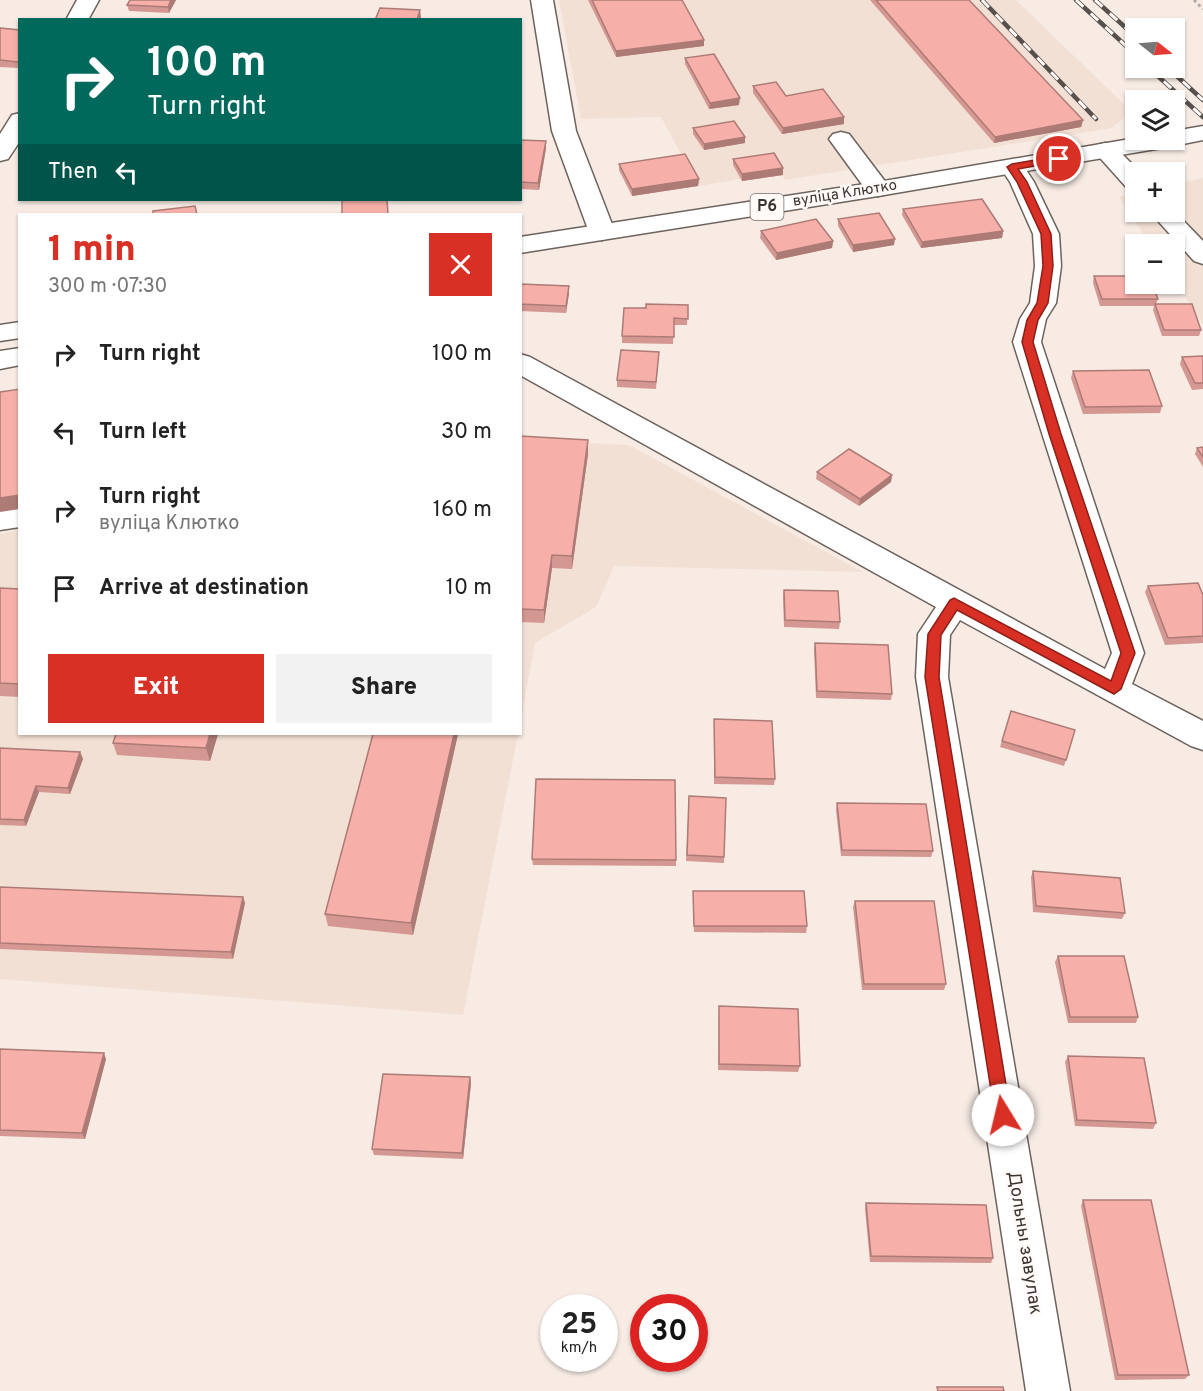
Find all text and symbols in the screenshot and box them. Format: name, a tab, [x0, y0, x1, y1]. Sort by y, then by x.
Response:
north arrow	[1125, 18, 1185, 78]
map controls	[1125, 18, 1185, 294]
text: 100 m	[147, 38, 266, 91]
icon: right	[48, 42, 126, 120]
text: Turn right	[147, 90, 266, 124]
button: layers	[1125, 90, 1185, 150]
pin	[1033, 133, 1084, 184]
icon: arrive	[1042, 142, 1075, 175]
icon: left	[110, 156, 143, 189]
text: Then	[48, 159, 98, 186]
button: +	[1125, 162, 1185, 222]
street label: вуліца Клютко	[791, 176, 899, 212]
road number: Р6	[750, 194, 783, 220]
text: 1 min	[48, 228, 136, 274]
button: close	[429, 233, 492, 296]
button: −	[1125, 234, 1185, 294]
text: 300 m · 07:30	[48, 274, 167, 300]
icon: right	[48, 338, 81, 371]
text: Turn right	[99, 341, 201, 368]
text: 100 m	[432, 341, 492, 368]
icon: left	[48, 416, 81, 449]
text: Turn left	[99, 419, 187, 446]
text: 30 m	[441, 419, 492, 446]
text: Turn right	[99, 484, 201, 511]
icon: right	[48, 494, 81, 527]
text: 160 m	[433, 497, 492, 524]
text: вуліца Клютко	[99, 511, 239, 537]
icon: arrive	[48, 572, 81, 605]
text: Arrive at destination	[99, 575, 309, 602]
text: 10 m	[446, 575, 492, 602]
button: Exit	[48, 654, 264, 723]
button: Share	[276, 654, 492, 723]
position arrow	[971, 1083, 1035, 1147]
street label: Дольны завулак	[1001, 1170, 1047, 1316]
speed limit sign: 30	[630, 1294, 708, 1372]
text: 25	[561, 1307, 597, 1344]
text: km/h	[561, 1339, 597, 1358]

